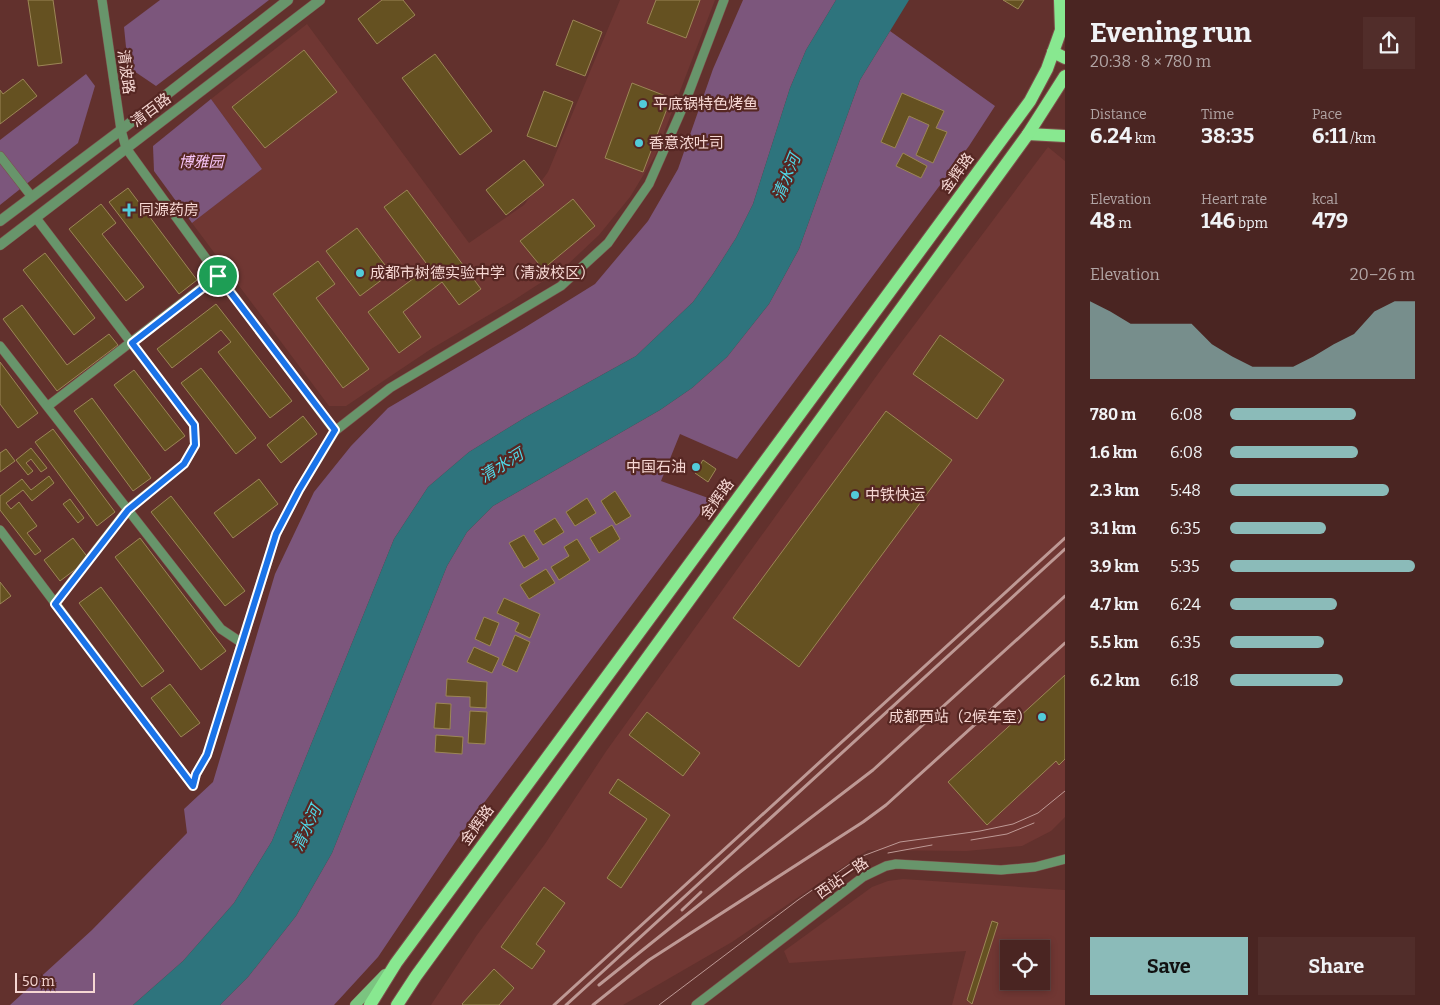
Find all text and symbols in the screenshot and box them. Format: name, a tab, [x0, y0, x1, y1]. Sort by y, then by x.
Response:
text: Evening run	[1090, 16, 1251, 49]
button: share	[1363, 17, 1415, 69]
street label: 清波路	[114, 48, 138, 96]
text: 20:38 · 8 × 780 m	[1090, 52, 1211, 71]
street label: 清百路	[128, 89, 174, 131]
place label: 平底锅特色烤鱼	[653, 95, 758, 113]
marker: 平底锅特色烤鱼	[637, 98, 649, 110]
text: Distance	[1090, 106, 1147, 123]
text: Time	[1201, 106, 1234, 123]
text: Pace	[1312, 106, 1342, 123]
text: 6.24	[1090, 123, 1132, 149]
text: 38:35	[1201, 123, 1254, 149]
text: 6:11	[1312, 123, 1347, 149]
text: km	[1132, 130, 1156, 147]
text: /km	[1347, 130, 1376, 147]
place label: 香意浓吐司	[649, 134, 724, 152]
marker: 香意浓吐司	[633, 137, 645, 149]
water label: 清水河	[769, 149, 805, 203]
street label: 金辉路	[936, 150, 978, 196]
park label: 博雅园	[178, 153, 225, 171]
text: Elevation	[1090, 191, 1151, 208]
text: Heart rate	[1201, 191, 1267, 208]
text: kcal	[1312, 191, 1338, 208]
place label: 同源药房	[139, 201, 199, 219]
marker: 同源药房	[123, 204, 135, 216]
text: 48	[1090, 208, 1115, 234]
text: 146	[1201, 208, 1235, 234]
text: 479	[1312, 208, 1348, 234]
text: m	[1115, 215, 1132, 232]
text: bpm	[1235, 215, 1268, 232]
pin	[197, 255, 239, 297]
icon: arrive	[204, 262, 232, 290]
place label: 成都市树德实验中学（清波校区）	[370, 264, 595, 282]
text: Elevation	[1090, 265, 1160, 284]
text: 20–26 m	[1350, 265, 1415, 284]
marker: 成都市树德实验中学（清波校区）	[354, 267, 366, 279]
text: 780 m	[1090, 405, 1136, 424]
text: 6:08	[1170, 405, 1203, 424]
water label: 清水河	[476, 443, 529, 486]
text: 1.6 km	[1090, 443, 1137, 462]
text: 6:08	[1170, 443, 1203, 462]
place label: 中国石油	[626, 458, 686, 476]
marker: 中国石油	[690, 461, 702, 473]
street label: 金辉路	[696, 476, 738, 522]
text: 2.3 km	[1090, 481, 1139, 500]
text: 5:48	[1170, 481, 1201, 500]
place label: 中铁快运	[865, 486, 925, 504]
marker: 中铁快运	[849, 489, 861, 501]
text: 3.1 km	[1090, 519, 1136, 538]
text: 6:35	[1170, 519, 1200, 538]
text: 3.9 km	[1090, 557, 1139, 576]
text: 5:35	[1170, 557, 1200, 576]
text: 4.7 km	[1090, 595, 1139, 614]
text: 6:24	[1170, 595, 1201, 614]
text: 5.5 km	[1090, 633, 1138, 652]
text: 6:35	[1170, 633, 1200, 652]
text: 6.2 km	[1090, 671, 1140, 690]
text: 6:18	[1170, 671, 1199, 690]
place label: 成都西站（2候车室）	[889, 708, 1032, 726]
marker: 成都西站（2候车室）	[1036, 711, 1048, 723]
water label: 清水河	[288, 800, 326, 854]
street label: 金辉路	[456, 802, 498, 848]
street label: 西站一路	[812, 853, 872, 903]
button: Save	[1090, 937, 1248, 995]
button: Share	[1258, 937, 1415, 995]
map controls	[1000, 940, 1050, 990]
button: locate	[1000, 940, 1050, 990]
scale bar	[15, 970, 95, 993]
text: 50 m	[22, 973, 55, 990]

